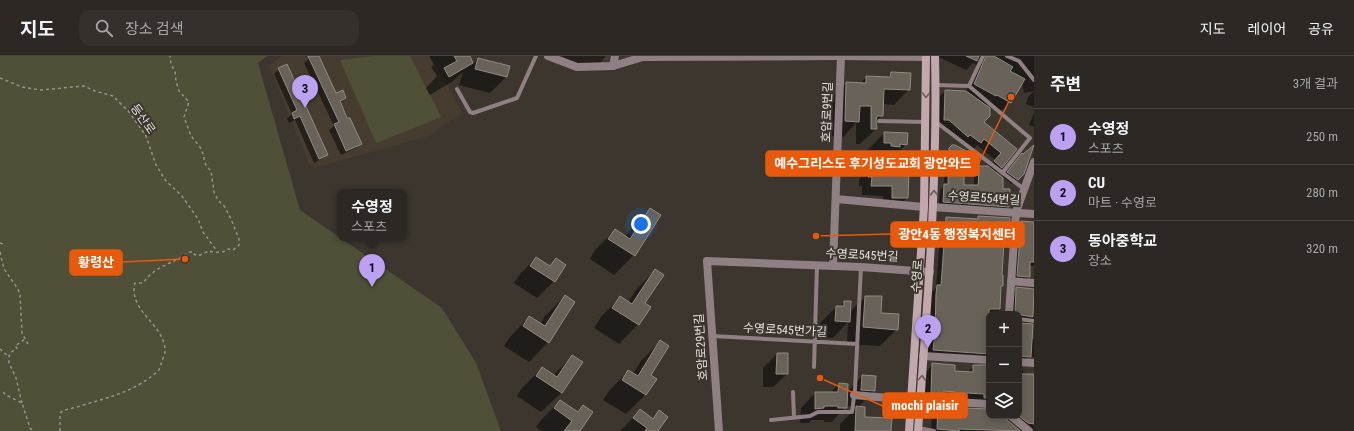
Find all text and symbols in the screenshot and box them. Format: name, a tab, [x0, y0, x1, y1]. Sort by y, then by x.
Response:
search box	[79, 10, 359, 46]
icon: search	[93, 17, 115, 39]
text: 지도	[20, 18, 55, 41]
text: 장소 검색	[125, 20, 184, 38]
text: 지도	[1200, 21, 1226, 37]
text: 레이어	[1248, 21, 1286, 37]
text: 공유	[1308, 21, 1334, 37]
text: 주변	[1050, 74, 1081, 94]
pin: 3	[292, 75, 318, 108]
text: 3개 결과	[1293, 76, 1338, 91]
street label: 호암로9번길	[819, 81, 835, 143]
one-way arrow	[922, 92, 930, 98]
street label: 등산로	[128, 101, 158, 137]
text: 수영정	[1088, 120, 1129, 138]
text: 1	[1060, 129, 1066, 144]
text: 250 m	[1306, 129, 1338, 144]
text: 스포츠	[1088, 141, 1124, 156]
callout: 예수그리스도 후기성도교회 광안와드	[766, 151, 979, 176]
text: 예수그리스도 후기성도교회 광안와드	[774, 156, 972, 171]
text: CU	[1088, 174, 1105, 192]
text: 2	[1060, 185, 1066, 200]
text: 280 m	[1306, 185, 1338, 200]
street label: 수영로554번길	[947, 188, 1021, 208]
popup	[337, 189, 407, 241]
one-way arrow	[930, 190, 938, 196]
text: 마트 · 수영로	[1088, 195, 1157, 210]
text: 수영정	[351, 198, 393, 216]
your location	[631, 214, 651, 234]
text: 스포츠	[351, 219, 387, 234]
callout: 광안4동 행정복지센터	[891, 222, 1024, 247]
text: 광안4동 행정복지센터	[898, 227, 1016, 242]
text: 동아중학교	[1088, 232, 1157, 250]
text: 3	[1060, 241, 1066, 256]
text: 320 m	[1306, 241, 1338, 256]
street label: 수영로545번길	[825, 246, 899, 264]
callout: 황령산	[70, 250, 122, 275]
text: 장소	[1088, 253, 1112, 268]
pin: 1	[359, 254, 385, 287]
text: 황령산	[78, 255, 114, 270]
street label: 수영로	[909, 259, 925, 293]
map controls	[986, 311, 1022, 419]
button: +	[986, 311, 1022, 347]
street label: 호암로29번길	[692, 313, 710, 381]
pin: 2	[915, 315, 941, 348]
street label: 수영로545번가길	[743, 321, 827, 339]
button: −	[986, 347, 1022, 383]
one-way arrow	[917, 375, 926, 381]
button: layers	[986, 383, 1022, 419]
callout: mochi plaisir	[883, 393, 967, 418]
text: mochi plaisir	[891, 398, 959, 413]

